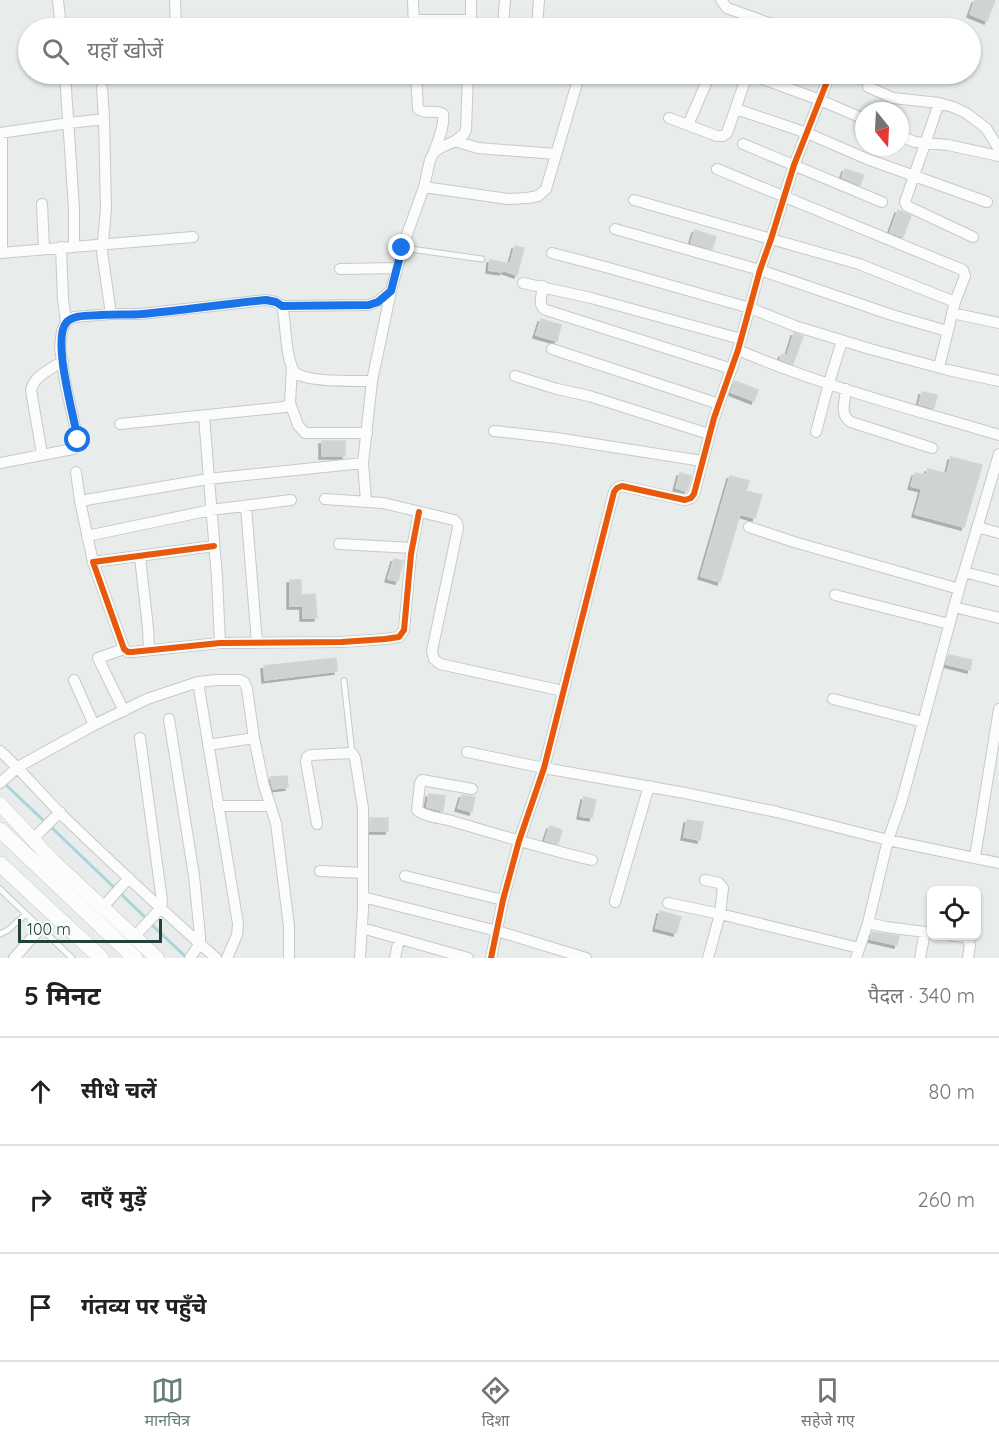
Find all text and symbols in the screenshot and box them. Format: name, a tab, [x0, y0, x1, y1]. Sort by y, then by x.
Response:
search box	[18, 18, 981, 84]
icon: search	[39, 35, 72, 68]
text: यहाँ खोजें	[87, 36, 163, 64]
north arrow	[855, 102, 909, 156]
route end	[388, 234, 414, 260]
route start	[64, 426, 90, 452]
map controls	[927, 886, 981, 940]
button: locate	[927, 886, 981, 940]
scale bar	[18, 916, 162, 944]
text: 100 m	[27, 919, 71, 939]
text: 5 मिनट	[24, 979, 101, 1012]
text: पैदल · 340 m	[868, 983, 975, 1008]
icon: ahead	[24, 1075, 57, 1108]
text: सीधे चलें	[81, 1076, 157, 1104]
text: 80 m	[929, 1079, 975, 1104]
icon: right	[24, 1183, 57, 1216]
text: दाएँ मुड़ें	[81, 1184, 146, 1212]
text: 260 m	[918, 1187, 975, 1212]
icon: arrive	[24, 1291, 57, 1324]
text: गंतव्य पर पहुँचे	[81, 1292, 206, 1320]
tab: मानचित्र	[144, 1374, 190, 1433]
tab: दिशा	[479, 1374, 512, 1433]
tab: सहेजे गए	[801, 1374, 855, 1433]

